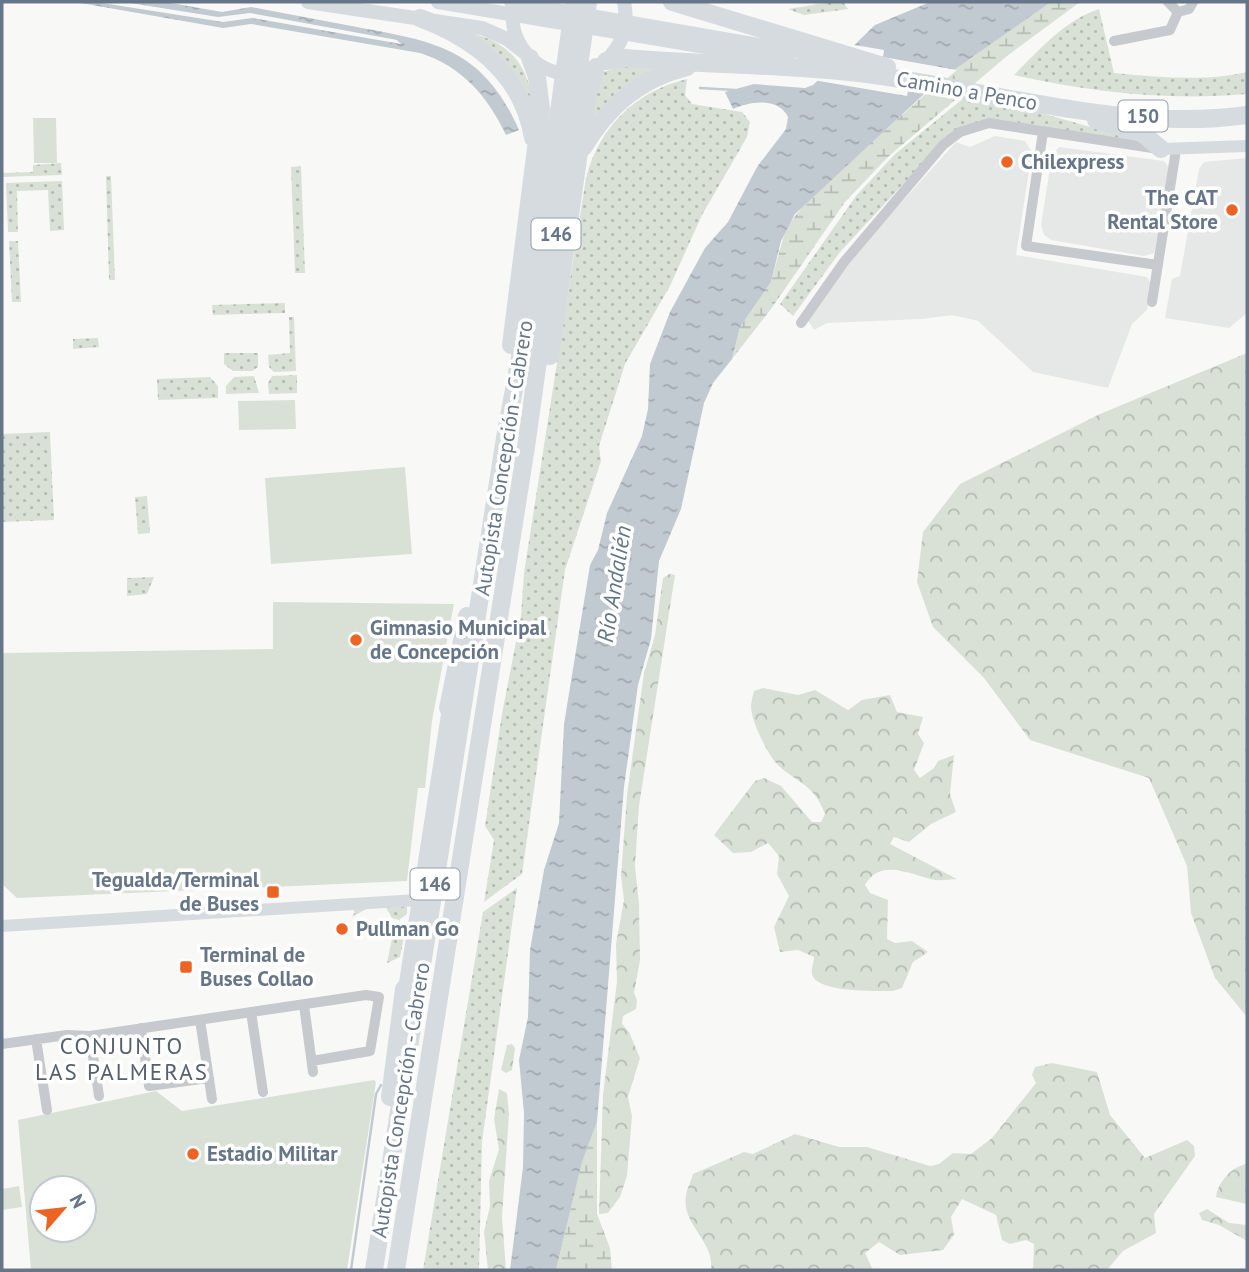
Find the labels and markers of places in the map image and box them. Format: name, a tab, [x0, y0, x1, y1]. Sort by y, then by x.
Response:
place label: Chilexpress	[1021, 148, 1124, 175]
marker: Chilexpress	[999, 154, 1015, 170]
place label: The CAT Rental Store	[1107, 184, 1218, 235]
marker: The CAT Rental Store	[1224, 202, 1240, 218]
place label: Gimnasio Municipal de Concepción	[370, 614, 547, 665]
marker: Gimnasio Municipal de Concepción	[348, 632, 364, 648]
place label: Tegualda/Terminal de Buses	[92, 866, 260, 917]
marker: Tegualda/Terminal de Buses	[265, 884, 281, 900]
place label: Pullman Go	[356, 915, 459, 942]
marker: Pullman Go	[334, 921, 350, 937]
place label: Terminal de Buses Collao	[200, 941, 313, 992]
marker: Terminal de Buses Collao	[178, 959, 194, 975]
place label: Estadio Militar	[207, 1140, 338, 1167]
marker: Estadio Militar	[185, 1146, 201, 1162]

